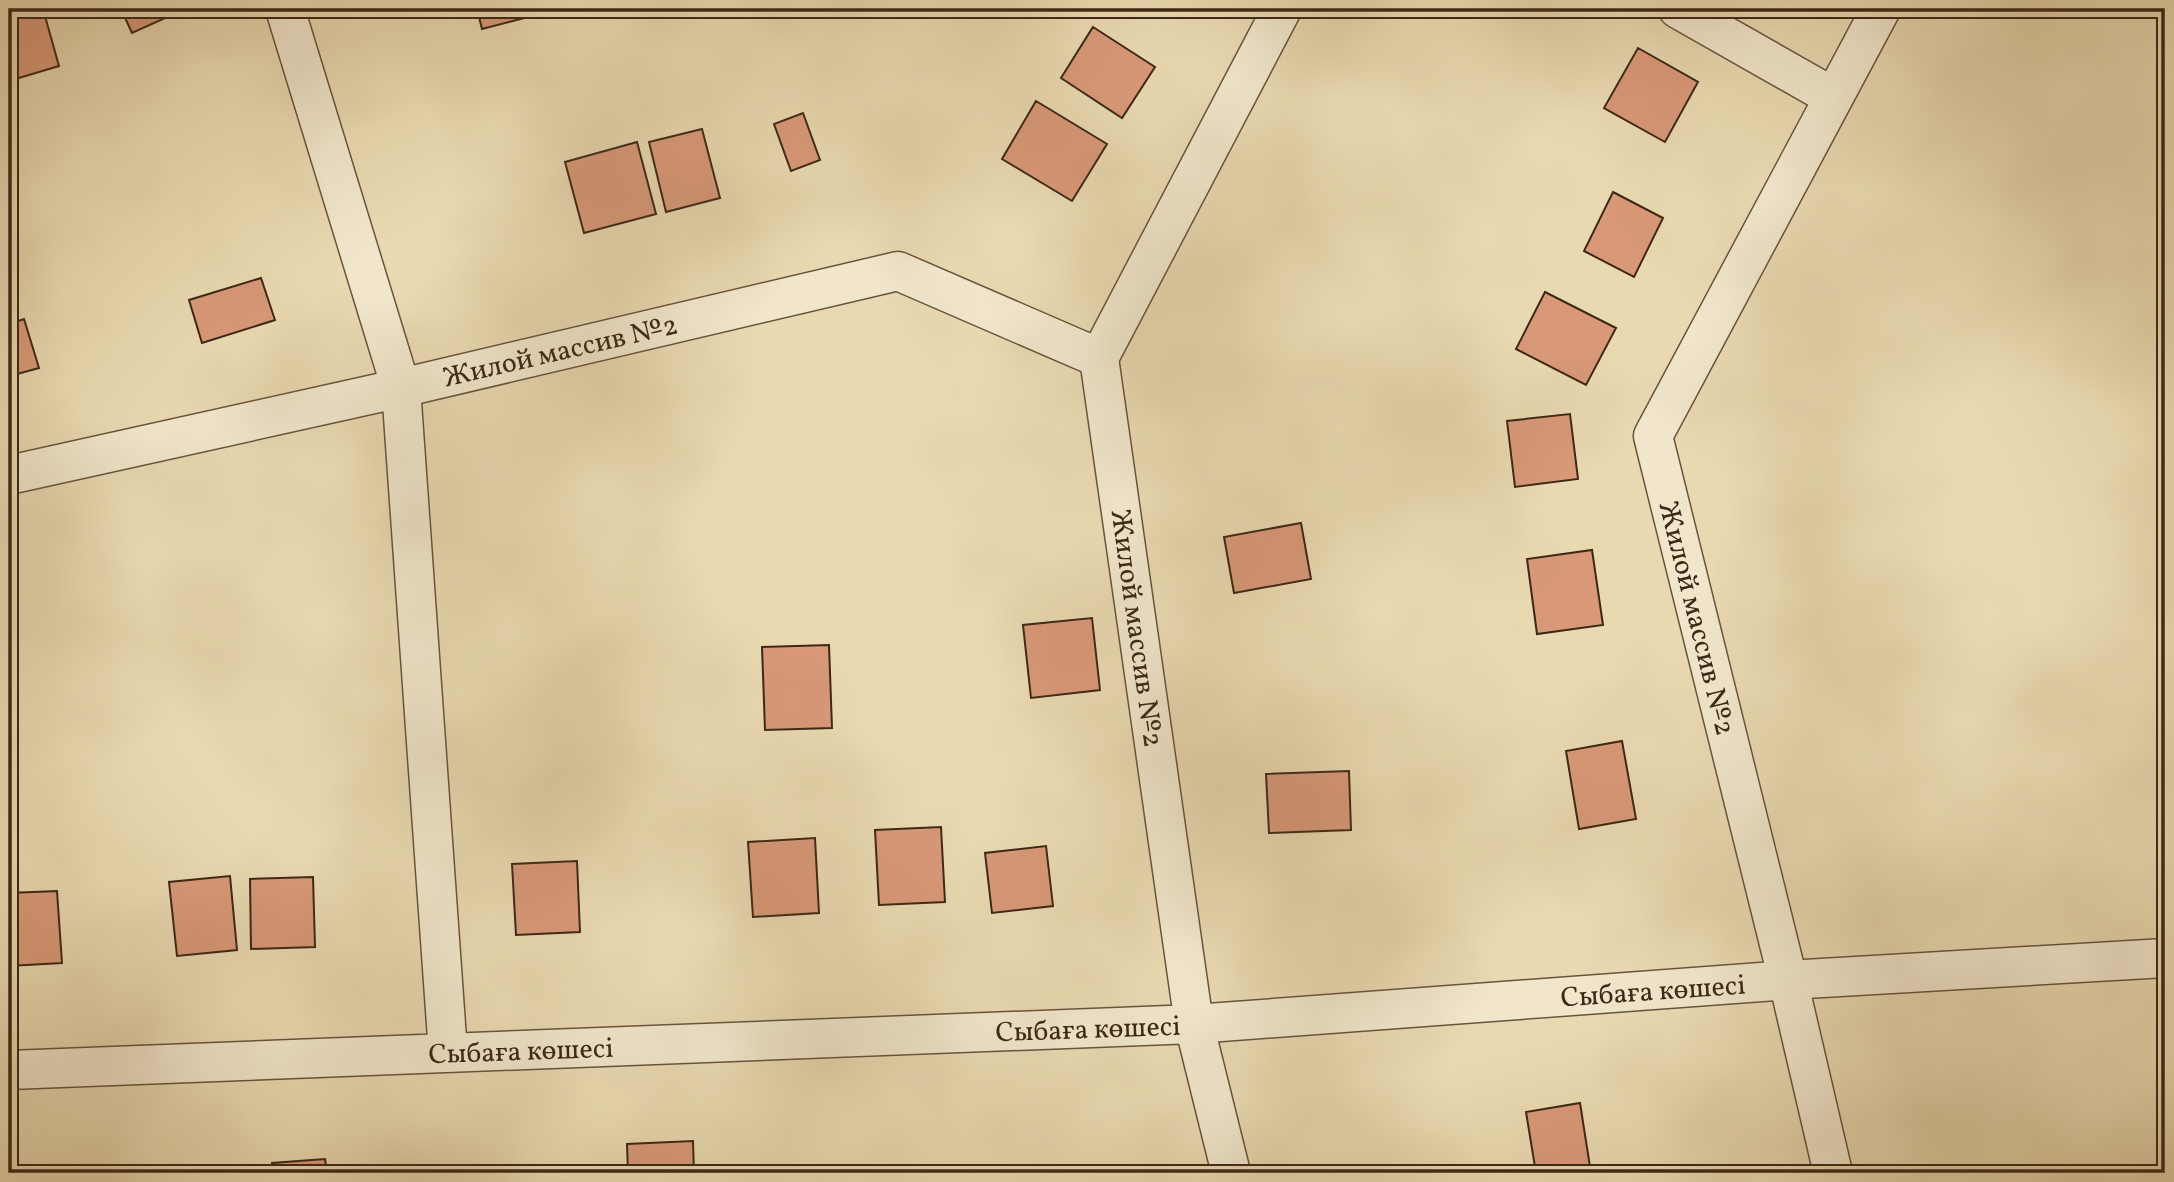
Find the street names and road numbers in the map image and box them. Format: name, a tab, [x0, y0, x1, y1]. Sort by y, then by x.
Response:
street label: Жилой массив №2	[439, 306, 682, 398]
street label: Жилой массив №2	[1648, 498, 1744, 740]
street label: Жилой массив №2	[1100, 507, 1172, 750]
street label: Сыбаға көшесі	[1559, 967, 1747, 1018]
street label: Сыбаға көшесі	[995, 1008, 1181, 1053]
street label: Сыбаға көшесі	[428, 1030, 614, 1075]

